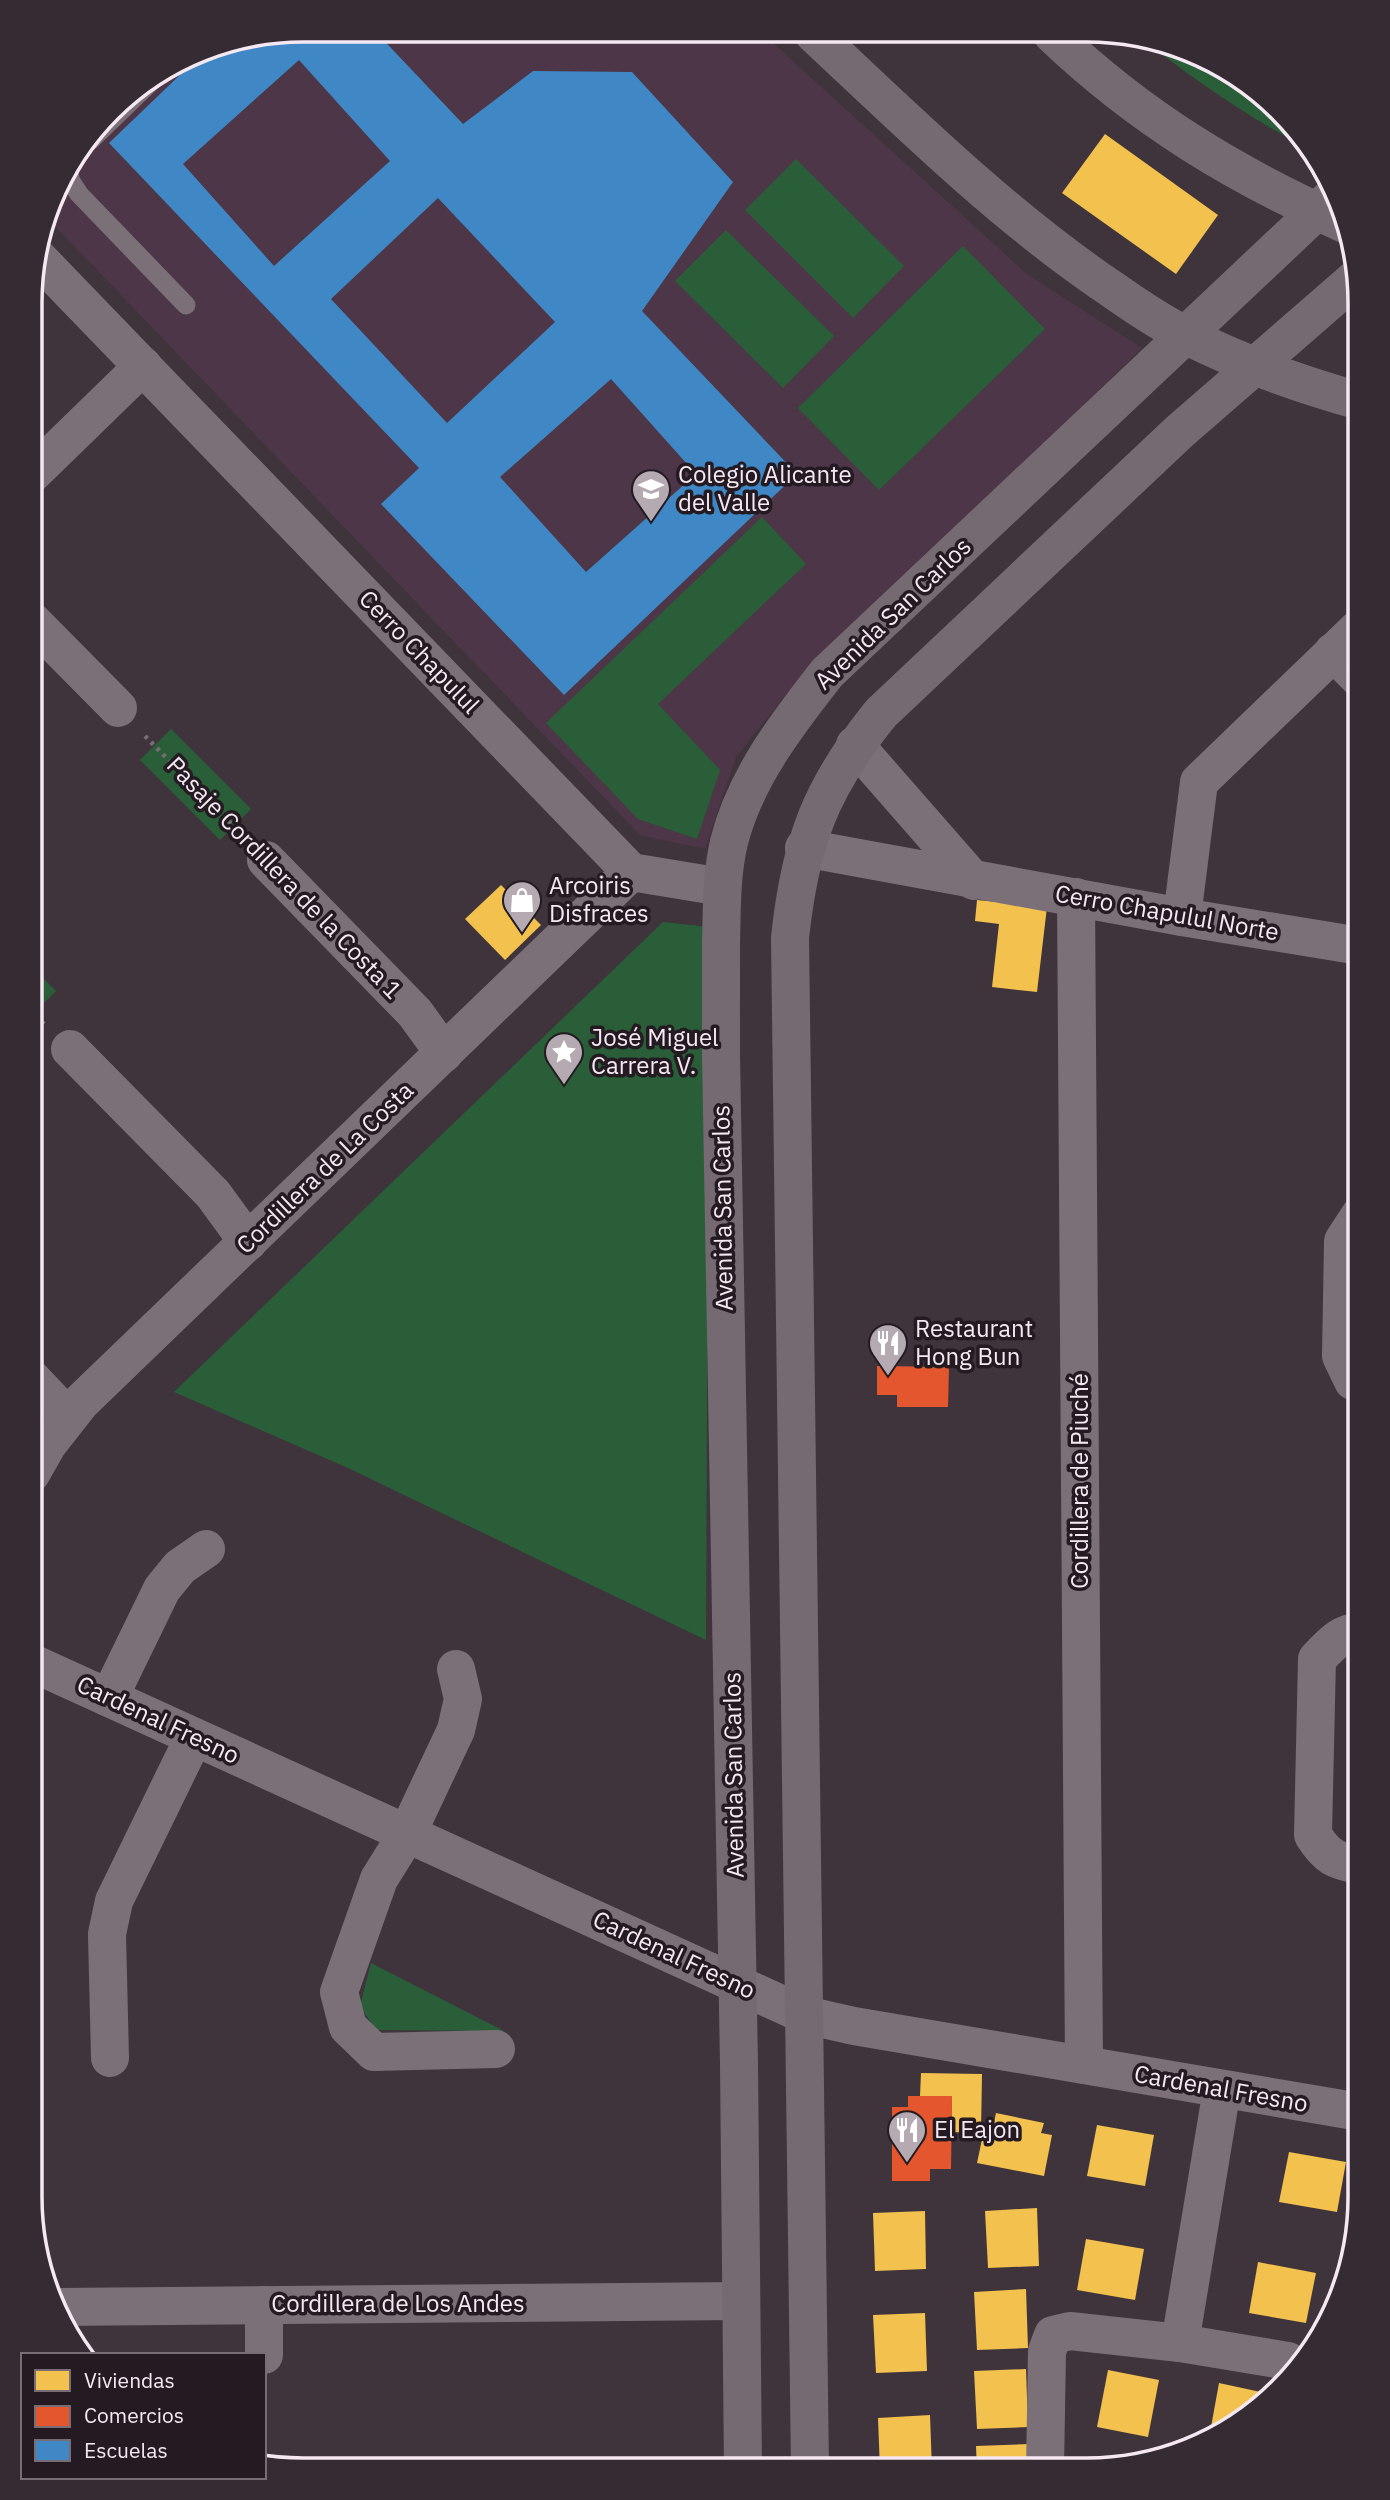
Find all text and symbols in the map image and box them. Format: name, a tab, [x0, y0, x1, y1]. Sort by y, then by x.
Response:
place label: Colegio Alicante del Valle	[678, 458, 852, 518]
school or university icon: Colegio Alicante del Valle	[630, 468, 672, 523]
street label: Avenida San Carlos	[807, 530, 978, 696]
street label: Cerro Chapulul	[353, 583, 487, 720]
street label: Pasaje Cordillera de la Costa 1	[160, 749, 409, 1006]
place label: Arcoiris Disfraces	[549, 869, 649, 929]
street label: Cerro Chapulul Norte	[1053, 877, 1282, 947]
shop icon: Arcoiris Disfraces	[501, 879, 543, 934]
place label: José Miguel Carrera V.	[591, 1021, 719, 1081]
place icon: José Miguel Carrera V.	[543, 1031, 585, 1086]
street label: Cordillera de La Costa	[229, 1074, 420, 1260]
street label: Avenida San Carlos	[704, 1105, 740, 1311]
place label: Restaurant Hong Bun	[915, 1312, 1033, 1372]
restaurant icon: Restaurant Hong Bun	[867, 1322, 909, 1377]
street label: Cordillera de Piuché	[1063, 1373, 1095, 1589]
street label: Cardenal Fresno	[72, 1667, 245, 1771]
street label: Avenida San Carlos	[715, 1672, 751, 1878]
street label: Cardenal Fresno	[588, 1902, 761, 2006]
street label: Cardenal Fresno	[1132, 2057, 1310, 2119]
restaurant icon: El Eajon	[886, 2109, 928, 2164]
place label: El Eajon	[934, 2113, 1020, 2145]
street label: Cordillera de Los Andes	[271, 2287, 525, 2319]
legend	[21, 2353, 266, 2479]
text: Viviendas	[84, 2366, 175, 2394]
text: Comercios	[84, 2401, 184, 2429]
text: Escuelas	[84, 2436, 168, 2464]

